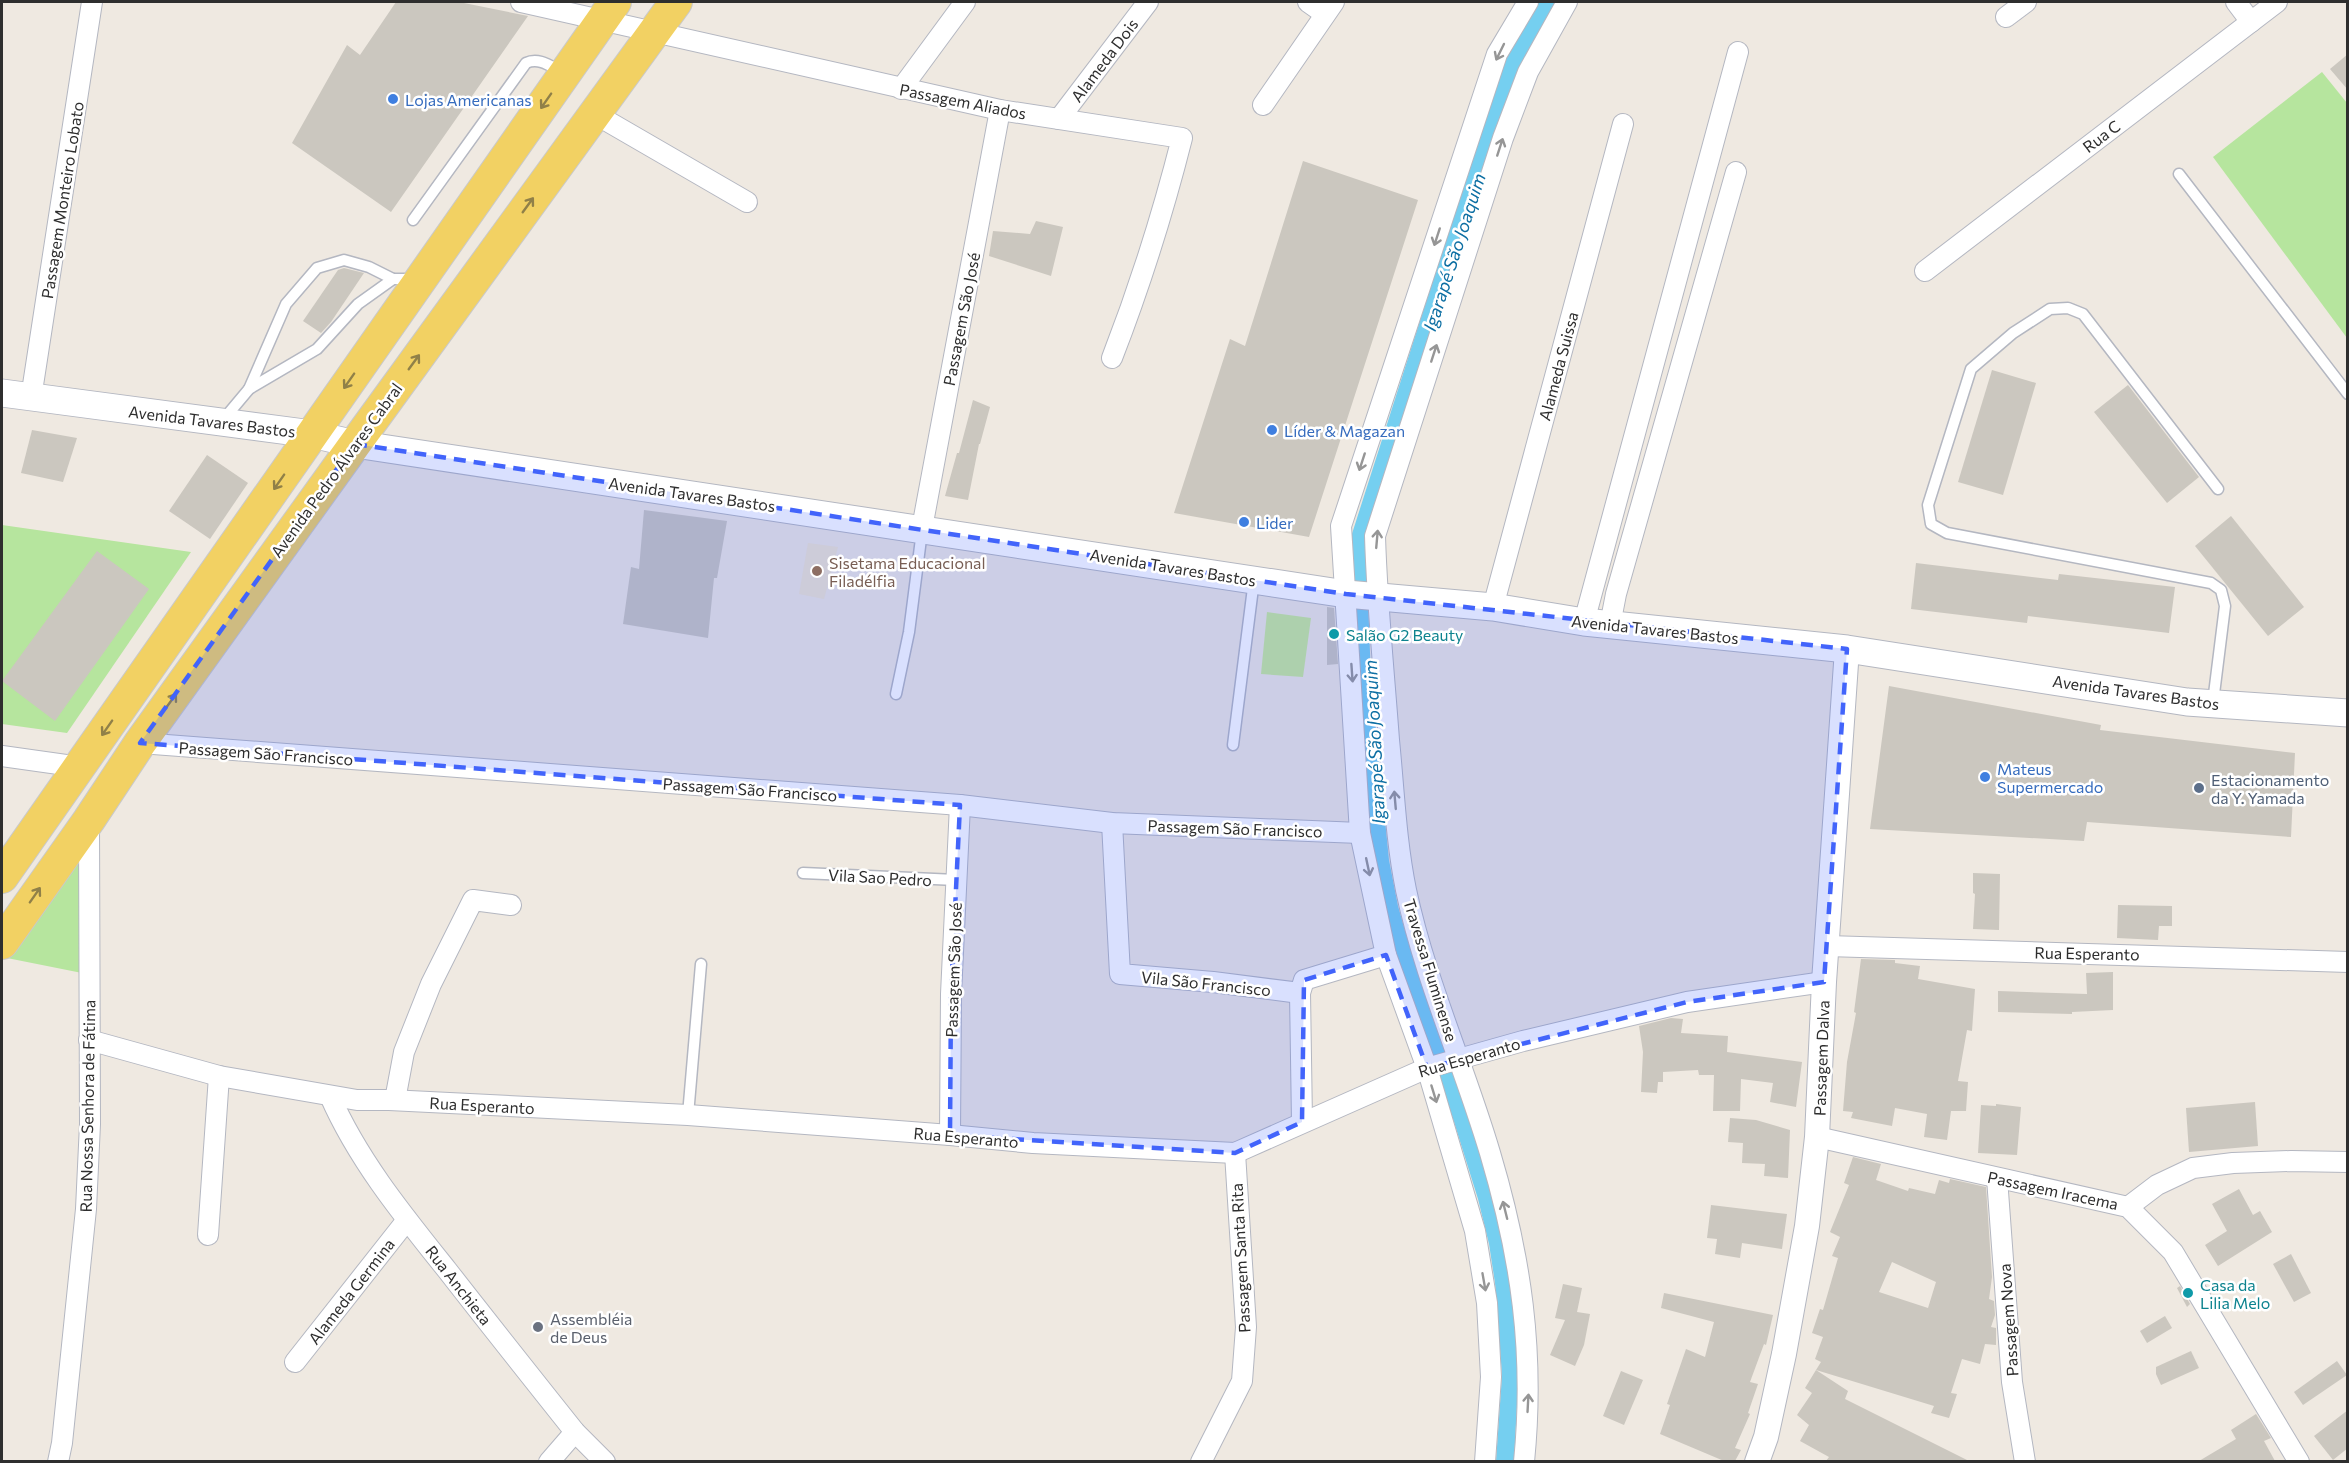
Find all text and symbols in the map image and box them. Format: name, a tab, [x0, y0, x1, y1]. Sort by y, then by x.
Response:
street label: Alameda Dois	[1067, 15, 1141, 105]
one-way arrow	[1493, 43, 1505, 61]
street label: Passagem Aliados	[898, 79, 1028, 123]
place label: Lojas Americanas	[405, 90, 532, 109]
marker: Lojas Americanas	[386, 92, 400, 106]
one-way arrow	[540, 93, 552, 109]
street label: Passagem Monteiro Lobato	[37, 100, 87, 300]
street label: Rua C	[2079, 116, 2124, 156]
one-way arrow	[1495, 138, 1506, 157]
water label: Igarapé São Joaquim	[1418, 170, 1490, 334]
one-way arrow	[522, 197, 535, 213]
one-way arrow	[1431, 227, 1442, 246]
street label: Passagem São José	[939, 251, 983, 387]
street label: Alameda Suissa	[1534, 310, 1582, 422]
one-way arrow	[1429, 344, 1440, 363]
one-way arrow	[408, 355, 420, 371]
one-way arrow	[343, 373, 355, 389]
street label: Avenida Pedro Álvares Cabral	[266, 379, 406, 561]
street label: Avenida Tavares Bastos	[127, 401, 297, 441]
place label: Líder & Magazan	[1284, 421, 1405, 440]
marker: Líder & Magazan	[1265, 423, 1279, 437]
one-way arrow	[1356, 452, 1367, 471]
one-way arrow	[273, 473, 285, 490]
street label: Avenida Tavares Bastos	[607, 473, 777, 515]
place label: Lider	[1256, 513, 1294, 532]
marker: Lider	[1237, 515, 1251, 529]
one-way arrow	[1371, 530, 1382, 549]
street label: Avenida Tavares Bastos	[1088, 544, 1258, 590]
place label: Sisetama Educacional Filadélfia	[829, 553, 986, 590]
marker: Sisetama Educacional Filadélfia	[810, 564, 824, 578]
street label: Avenida Tavares Bastos	[1570, 611, 1740, 647]
place label: Salão G2 Beauty	[1346, 625, 1463, 644]
marker: Salão G2 Beauty	[1327, 627, 1341, 641]
water label: Igarapé São Joaquim	[1359, 659, 1389, 825]
one-way arrow	[1346, 662, 1357, 682]
street label: Avenida Tavares Bastos	[2051, 671, 2221, 713]
one-way arrow	[165, 693, 177, 709]
one-way arrow	[101, 720, 113, 736]
street label: Passagem São Francisco	[178, 737, 354, 769]
place label: Mateus Supermercado	[1997, 759, 2103, 796]
marker: Mateus Supermercado	[1978, 770, 1992, 784]
place label: Estacionamento da Y. Yamada	[2211, 770, 2329, 807]
street label: Passagem São Francisco	[662, 773, 838, 805]
marker: Estacionamento da Y. Yamada	[2192, 781, 2206, 795]
one-way arrow	[1389, 791, 1400, 811]
street label: Passagem São Francisco	[1147, 815, 1323, 841]
one-way arrow	[1362, 857, 1374, 876]
street label: Vila Sao Pedro	[828, 865, 932, 889]
one-way arrow	[29, 888, 42, 904]
street label: Travessa Fluminense	[1400, 896, 1462, 1044]
street label: Passagem São José	[941, 902, 965, 1038]
street label: Rua Esperanto	[2034, 943, 2140, 963]
street label: Vila São Francisco	[1140, 967, 1272, 999]
street label: Rua Nossa Senhora de Fátima	[76, 999, 98, 1213]
street label: Passagem Dalva	[1809, 1000, 1833, 1116]
street label: Rua Esperanto	[1416, 1033, 1522, 1081]
one-way arrow	[1429, 1084, 1440, 1103]
street label: Rua Esperanto	[429, 1093, 535, 1117]
street label: Rua Esperanto	[913, 1123, 1019, 1151]
street label: Passagem Iracema	[1986, 1167, 2120, 1213]
street label: Passagem Santa Rita	[1227, 1183, 1253, 1333]
one-way arrow	[1499, 1201, 1511, 1220]
street label: Alameda Germina	[304, 1234, 398, 1348]
street label: Rua Anchieta	[422, 1241, 496, 1329]
street label: Passagem Nova	[1995, 1263, 2021, 1377]
one-way arrow	[1479, 1272, 1490, 1291]
place label: Casa da Lilia Melo	[2200, 1275, 2270, 1312]
marker: Casa da Lilia Melo	[2181, 1286, 2195, 1300]
place label: Assembléia de Deus	[550, 1309, 632, 1346]
marker: Assembléia de Deus	[531, 1320, 545, 1334]
one-way arrow	[1523, 1394, 1534, 1414]

